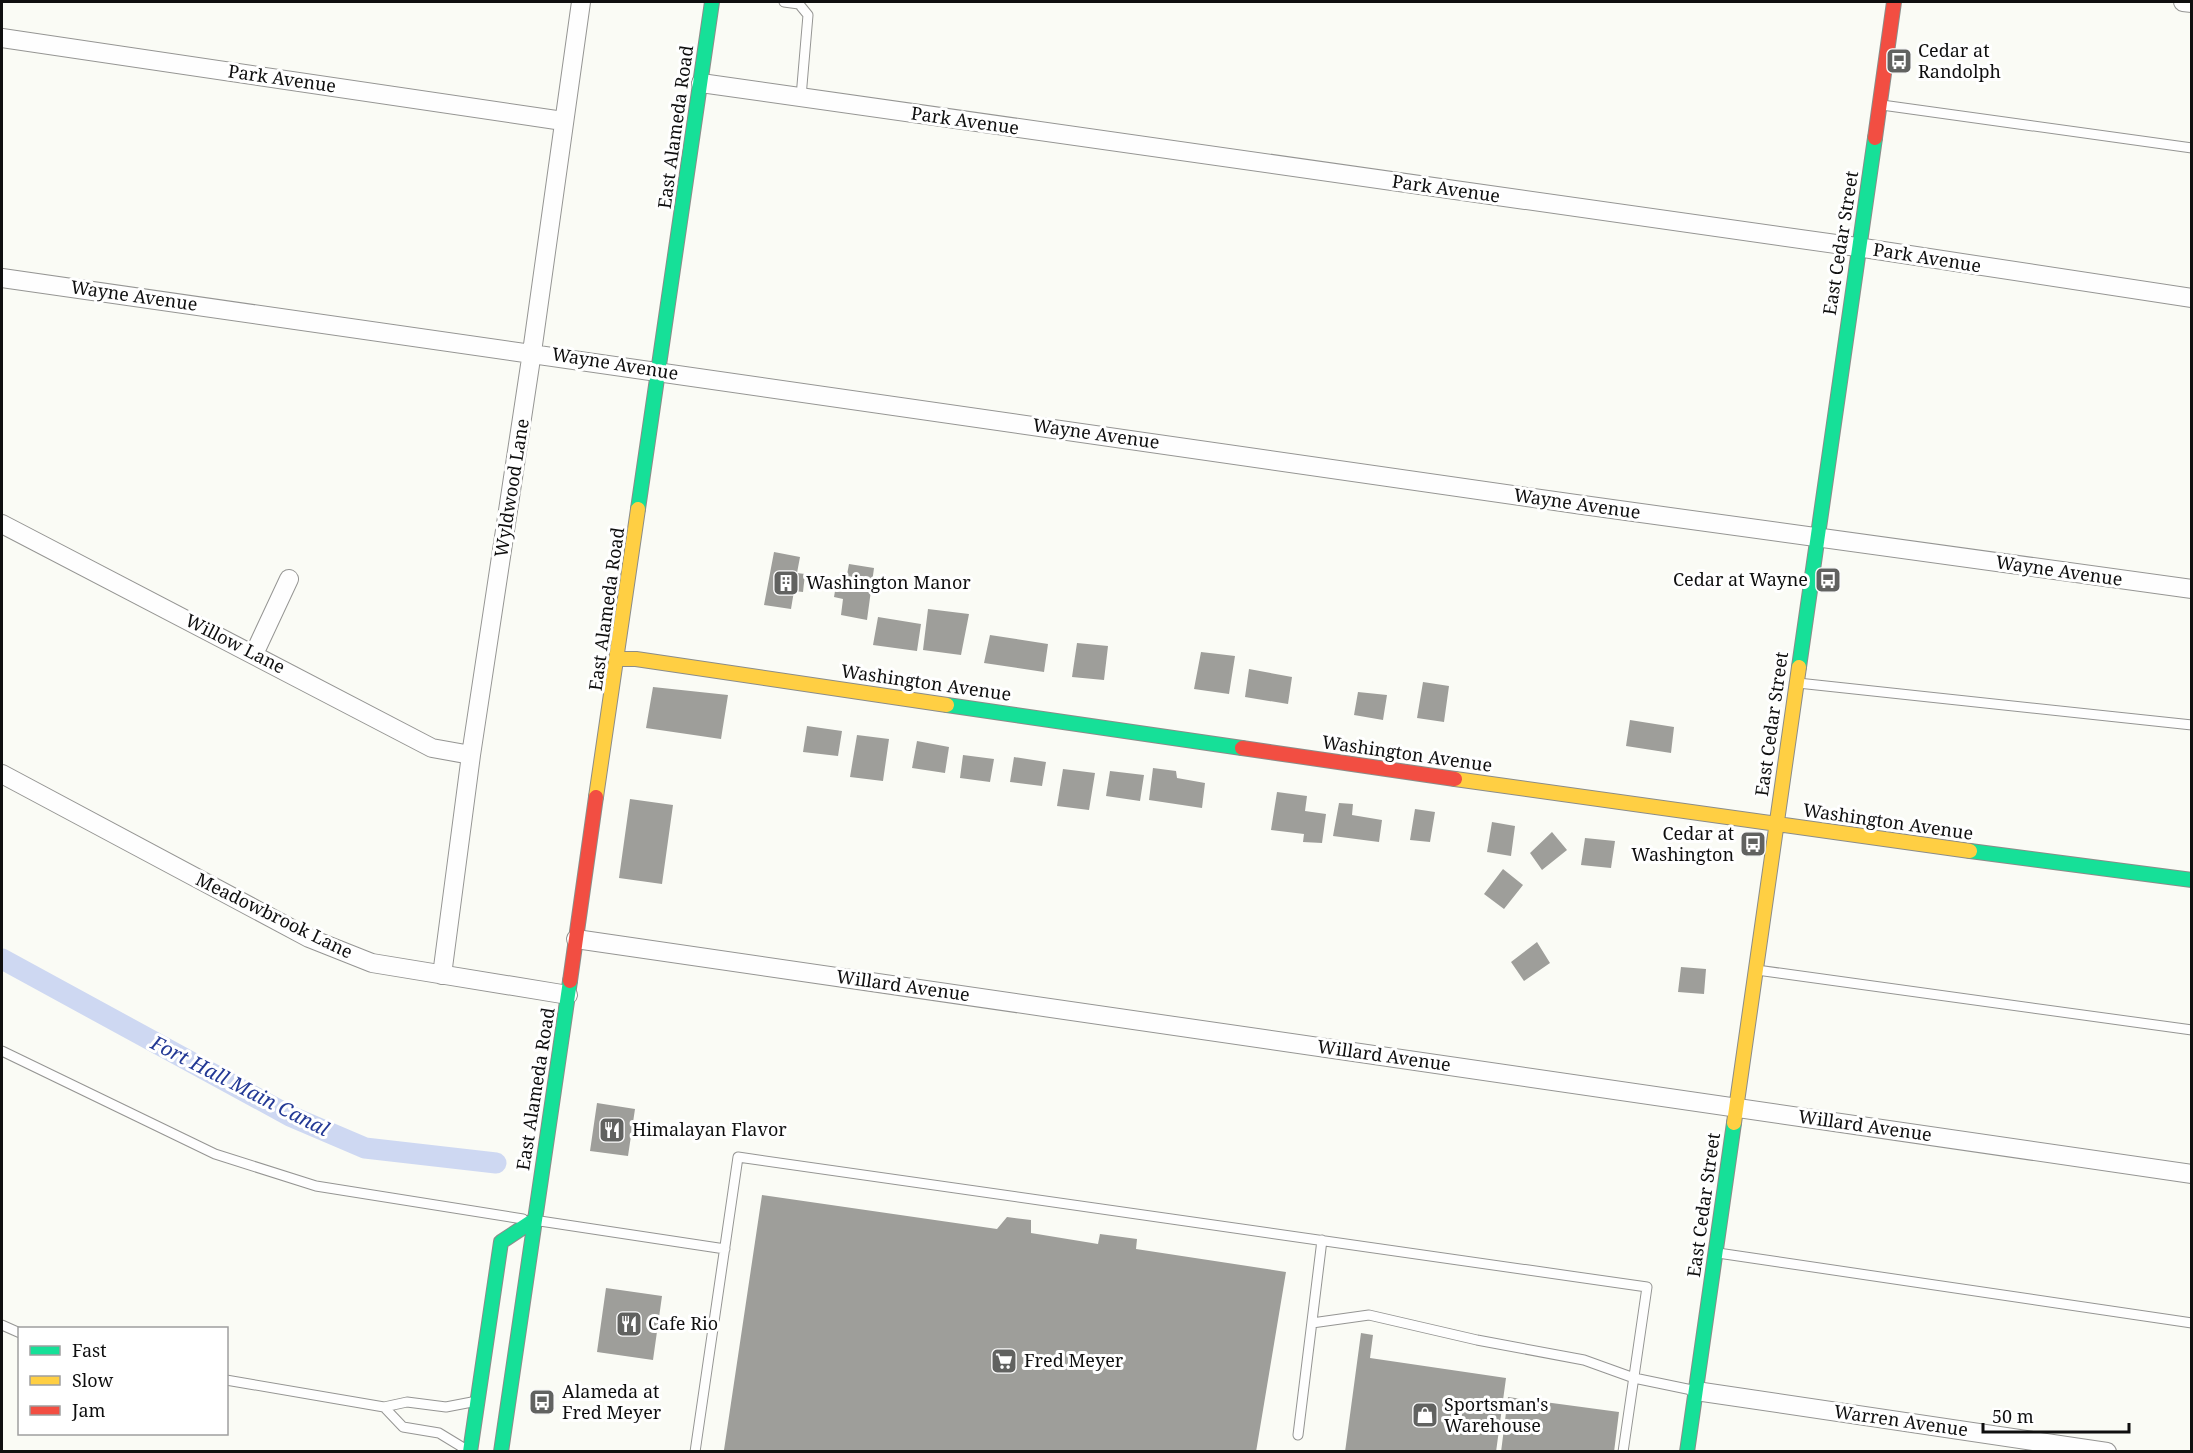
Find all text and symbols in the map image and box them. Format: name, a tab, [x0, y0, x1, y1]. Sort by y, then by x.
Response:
place label: Cedar at Randolph	[1918, 38, 2001, 83]
street label: East Alameda Road	[652, 44, 698, 210]
bus stop icon: Cedar at Randolph	[1884, 46, 1914, 76]
street label: Park Avenue	[226, 59, 338, 97]
street label: Park Avenue	[909, 101, 1021, 139]
street label: Park Avenue	[1390, 169, 1502, 207]
street label: East Cedar Street	[1817, 169, 1863, 317]
street label: Park Avenue	[1871, 237, 1983, 277]
street label: Wayne Avenue	[69, 274, 199, 316]
street label: Wayne Avenue	[550, 341, 680, 385]
street label: Wayne Avenue	[1031, 412, 1161, 454]
street label: Wyldwood Lane	[488, 417, 534, 559]
street label: Wayne Avenue	[1512, 482, 1642, 524]
street label: East Alameda Road	[583, 526, 629, 692]
street label: Wayne Avenue	[1994, 549, 2124, 591]
bus stop icon: Cedar at Wayne	[1813, 565, 1843, 595]
place label: Cedar at Wayne	[1673, 567, 1808, 591]
building icon: Washington Manor	[771, 568, 801, 598]
place label: Washington Manor	[806, 570, 971, 594]
street label: Willow Lane	[181, 608, 289, 679]
street label: East Cedar Street	[1749, 650, 1793, 798]
street label: Washington Avenue	[839, 658, 1013, 706]
street label: Washington Avenue	[1320, 729, 1494, 777]
street label: Washington Avenue	[1801, 797, 1975, 845]
place label: Cedar at Washington	[1631, 821, 1734, 866]
bus stop icon: Cedar at Washington	[1738, 829, 1768, 859]
street label: Meadowbrook Lane	[192, 867, 357, 964]
street label: Willard Avenue	[835, 964, 971, 1006]
street label: East Alameda Road	[510, 1006, 560, 1172]
water label: Fort Hall Main Canal	[146, 1028, 334, 1142]
street label: Willard Avenue	[1316, 1034, 1452, 1076]
street label: Willard Avenue	[1797, 1104, 1933, 1146]
restaurant icon: Himalayan Flavor	[597, 1115, 627, 1145]
place label: Himalayan Flavor	[632, 1117, 787, 1141]
street label: East Cedar Street	[1681, 1131, 1725, 1279]
restaurant icon: Cafe Rio	[614, 1309, 644, 1339]
place label: Cafe Rio	[648, 1311, 718, 1335]
legend	[18, 1327, 228, 1435]
text: Fast	[72, 1338, 107, 1362]
supermarket icon: Fred Meyer	[989, 1346, 1019, 1376]
place label: Fred Meyer	[1024, 1348, 1124, 1372]
text: Slow	[72, 1368, 114, 1392]
place label: Alameda at Fred Meyer	[562, 1379, 662, 1424]
bus stop icon: Alameda at Fred Meyer	[527, 1387, 557, 1417]
place label: Sportsman's Warehouse	[1444, 1392, 1548, 1437]
scale bar	[1983, 1396, 2128, 1434]
text: Jam	[71, 1398, 106, 1422]
street label: Warren Avenue	[1833, 1399, 1970, 1441]
shop icon: Sportsman's Warehouse	[1410, 1400, 1440, 1430]
text: 50 m	[1992, 1404, 2034, 1428]

